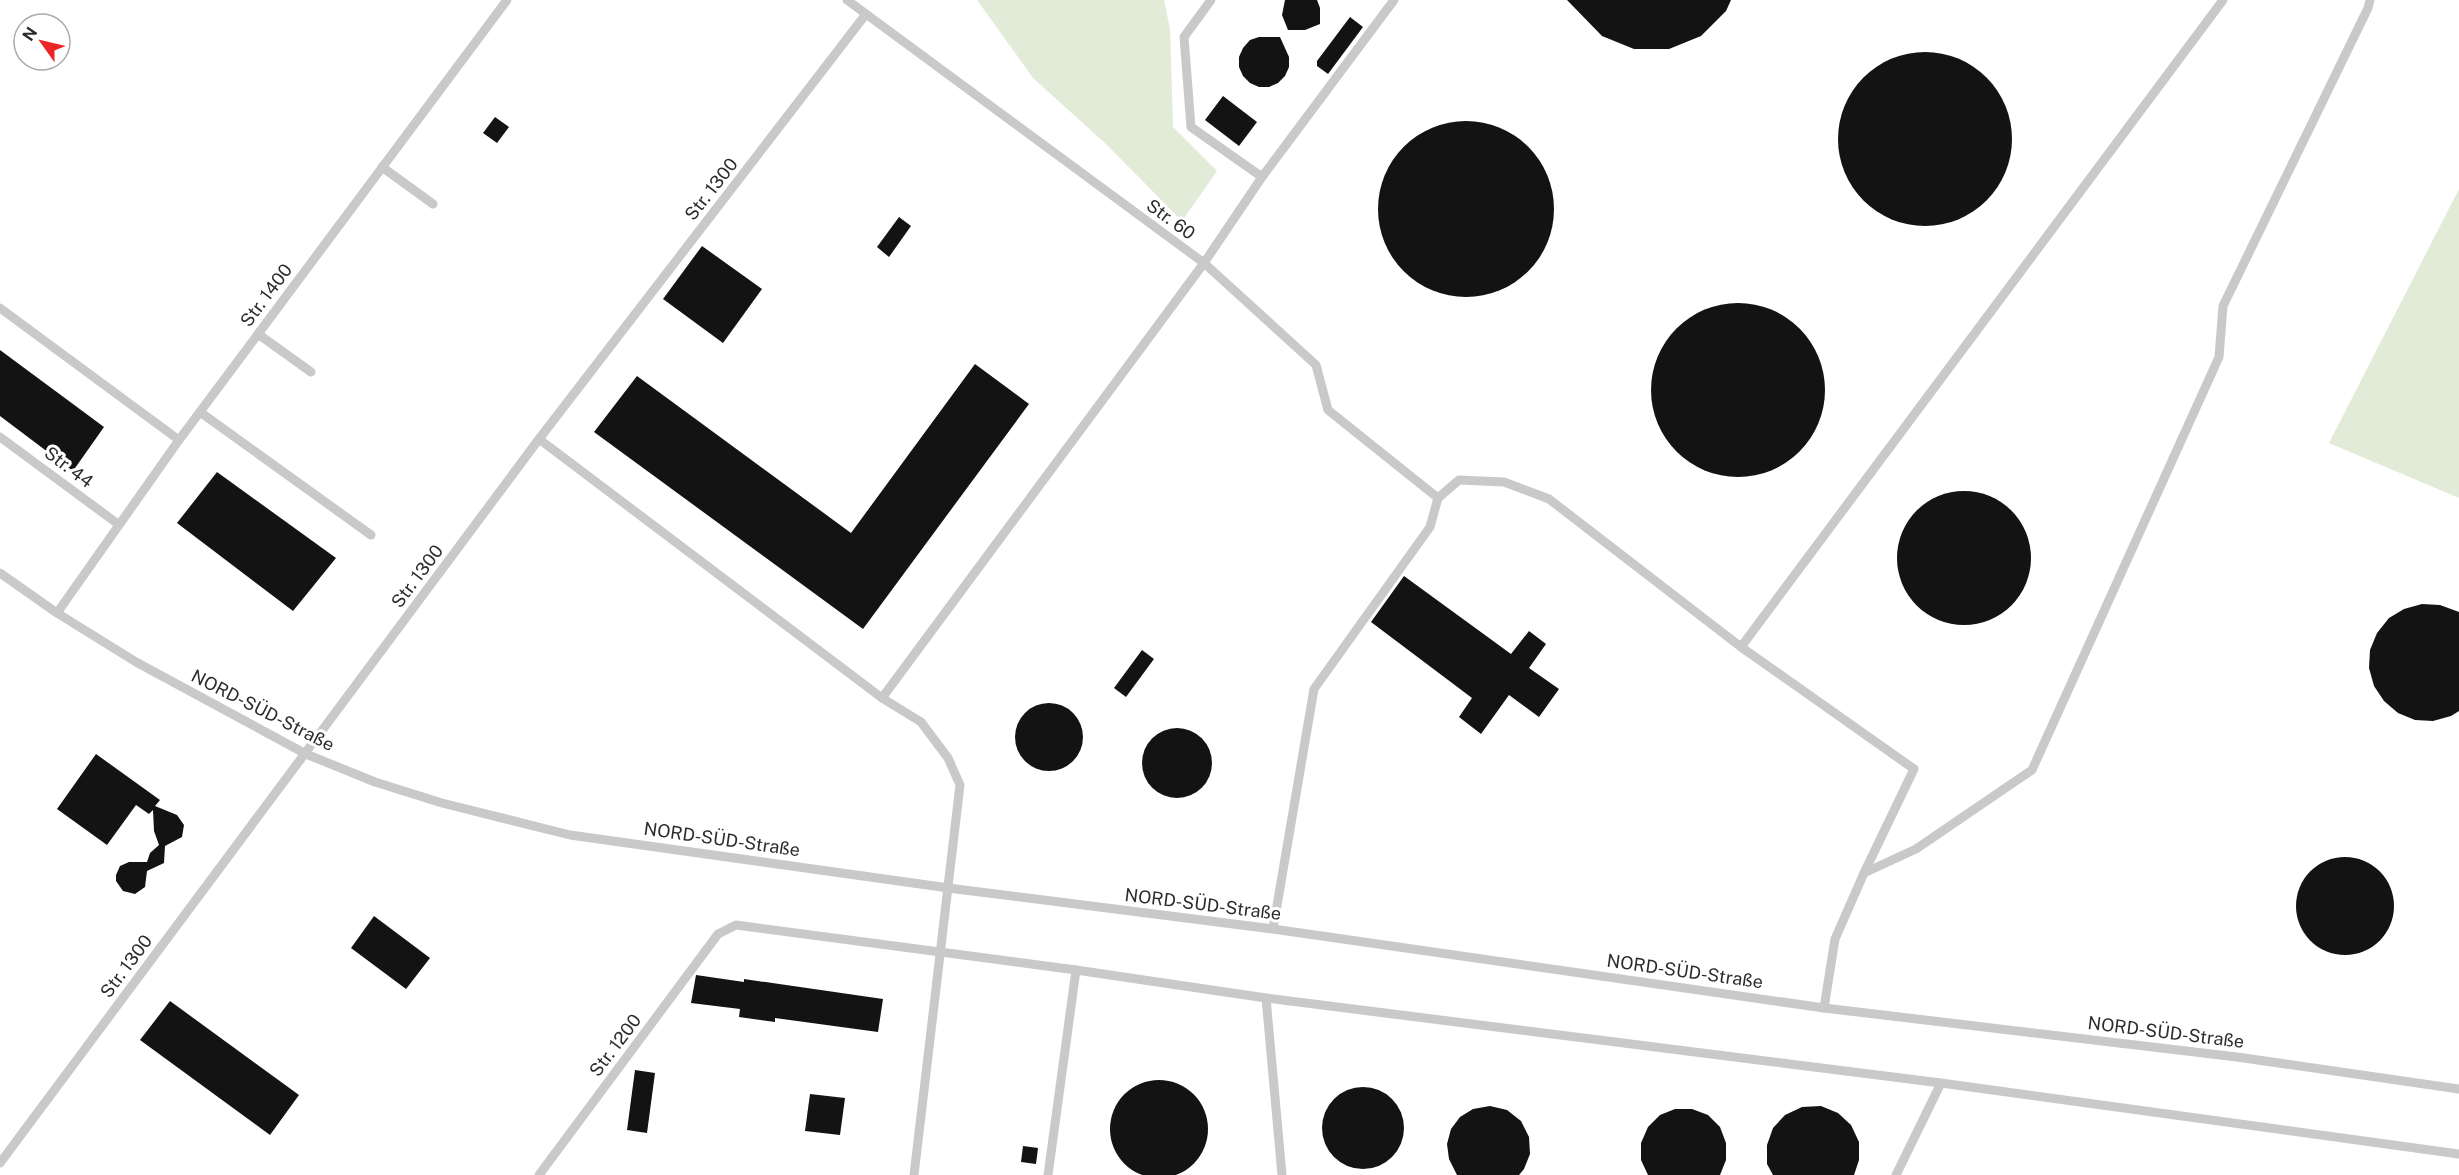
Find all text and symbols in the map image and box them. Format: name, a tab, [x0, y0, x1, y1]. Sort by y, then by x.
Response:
north arrow	[12, 12, 72, 72]
text: N	[19, 23, 41, 44]
street label: Str. 1300	[680, 154, 742, 224]
street label: Str. 60	[1143, 194, 1199, 244]
street label: Str. 1400	[236, 259, 296, 331]
street label: Str. 44	[41, 442, 97, 492]
street label: Str. 1300	[387, 540, 447, 612]
street label: NORD-SÜD-Straße	[188, 664, 338, 755]
street label: NORD-SÜD-Straße	[643, 817, 802, 860]
street label: NORD-SÜD-Straße	[1124, 883, 1283, 924]
street label: Str. 1300	[96, 930, 156, 1002]
street label: NORD-SÜD-Straße	[1606, 949, 1765, 992]
street label: Str. 1200	[585, 1010, 645, 1080]
street label: NORD-SÜD-Straße	[2087, 1011, 2246, 1052]

